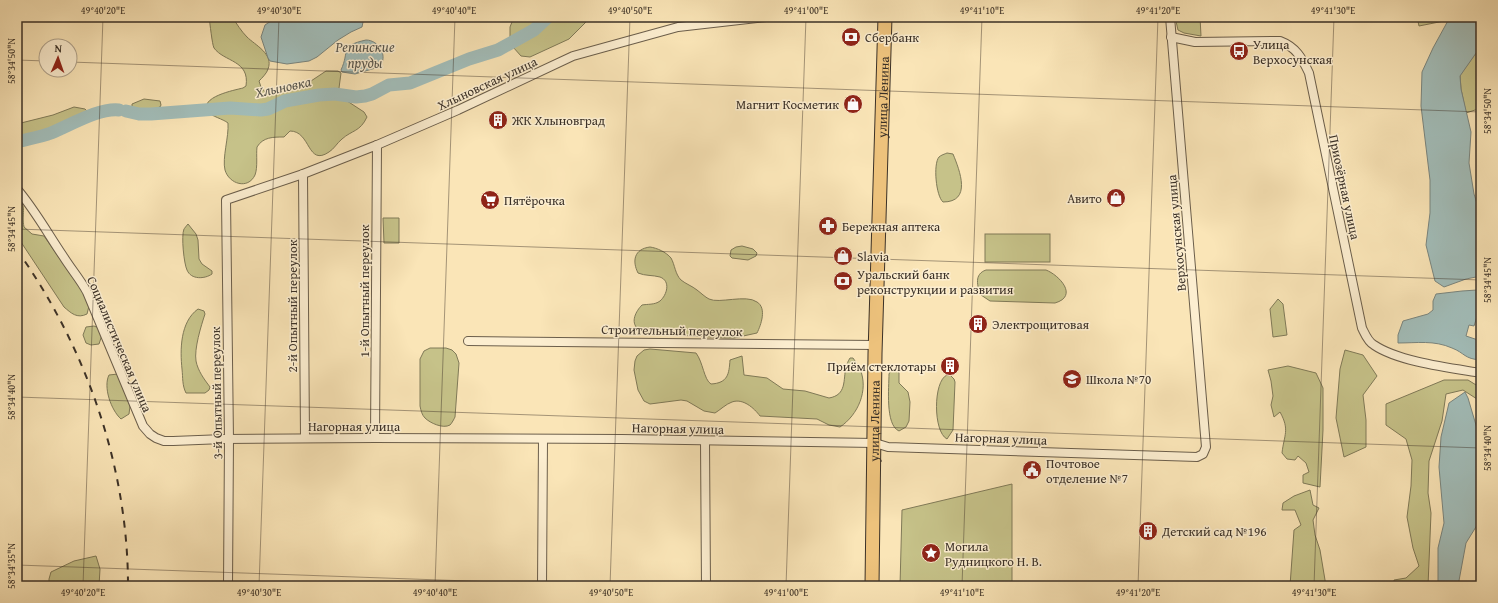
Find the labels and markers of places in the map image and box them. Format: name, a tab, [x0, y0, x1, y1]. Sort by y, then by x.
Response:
bank icon: Сбербанк	[840, 26, 862, 48]
place label: Сбербанк	[865, 28, 919, 47]
place label: Улица Верхосунская	[1253, 35, 1332, 69]
bus stop icon: Улица Верхосунская	[1228, 40, 1250, 62]
shop icon: Магнит Косметик	[842, 93, 864, 115]
place label: Магнит Косметик	[736, 95, 839, 114]
building icon: ЖК Хлыновград	[487, 109, 509, 131]
place label: ЖК Хлыновград	[511, 111, 605, 130]
shop icon: Авито	[1105, 187, 1127, 209]
supermarket icon: Пятёрочка	[479, 189, 501, 211]
place label: Авито	[1067, 189, 1102, 208]
place label: Пятёрочка	[504, 191, 566, 210]
pharmacy icon: Бережная аптека	[817, 215, 839, 237]
place label: Бережная аптека	[842, 217, 941, 236]
shop icon: Slavia	[832, 245, 854, 267]
place label: Slavia	[857, 247, 890, 266]
place label: Уральский банк реконструкции и развития	[857, 265, 1014, 299]
bank icon: Уральский банк реконструкции и развития	[832, 270, 854, 292]
building icon: Электрощитовая	[967, 313, 989, 335]
place label: Электрощитовая	[992, 315, 1090, 334]
building icon: Приём стеклотары	[939, 355, 961, 377]
place label: Приём стеклотары	[827, 357, 936, 376]
school or university icon: Школа №70	[1061, 368, 1083, 390]
place label: Школа №70	[1086, 370, 1151, 389]
place label: Почтовое отделение №7	[1046, 454, 1128, 488]
public building icon: Почтовое отделение №7	[1021, 459, 1043, 481]
building icon: Детский сад №196	[1137, 520, 1159, 542]
place label: Детский сад №196	[1161, 522, 1267, 541]
place label: Могила Рудницкого Н. В.	[945, 537, 1042, 571]
place icon: Могила Рудницкого Н. В.	[920, 542, 942, 564]

